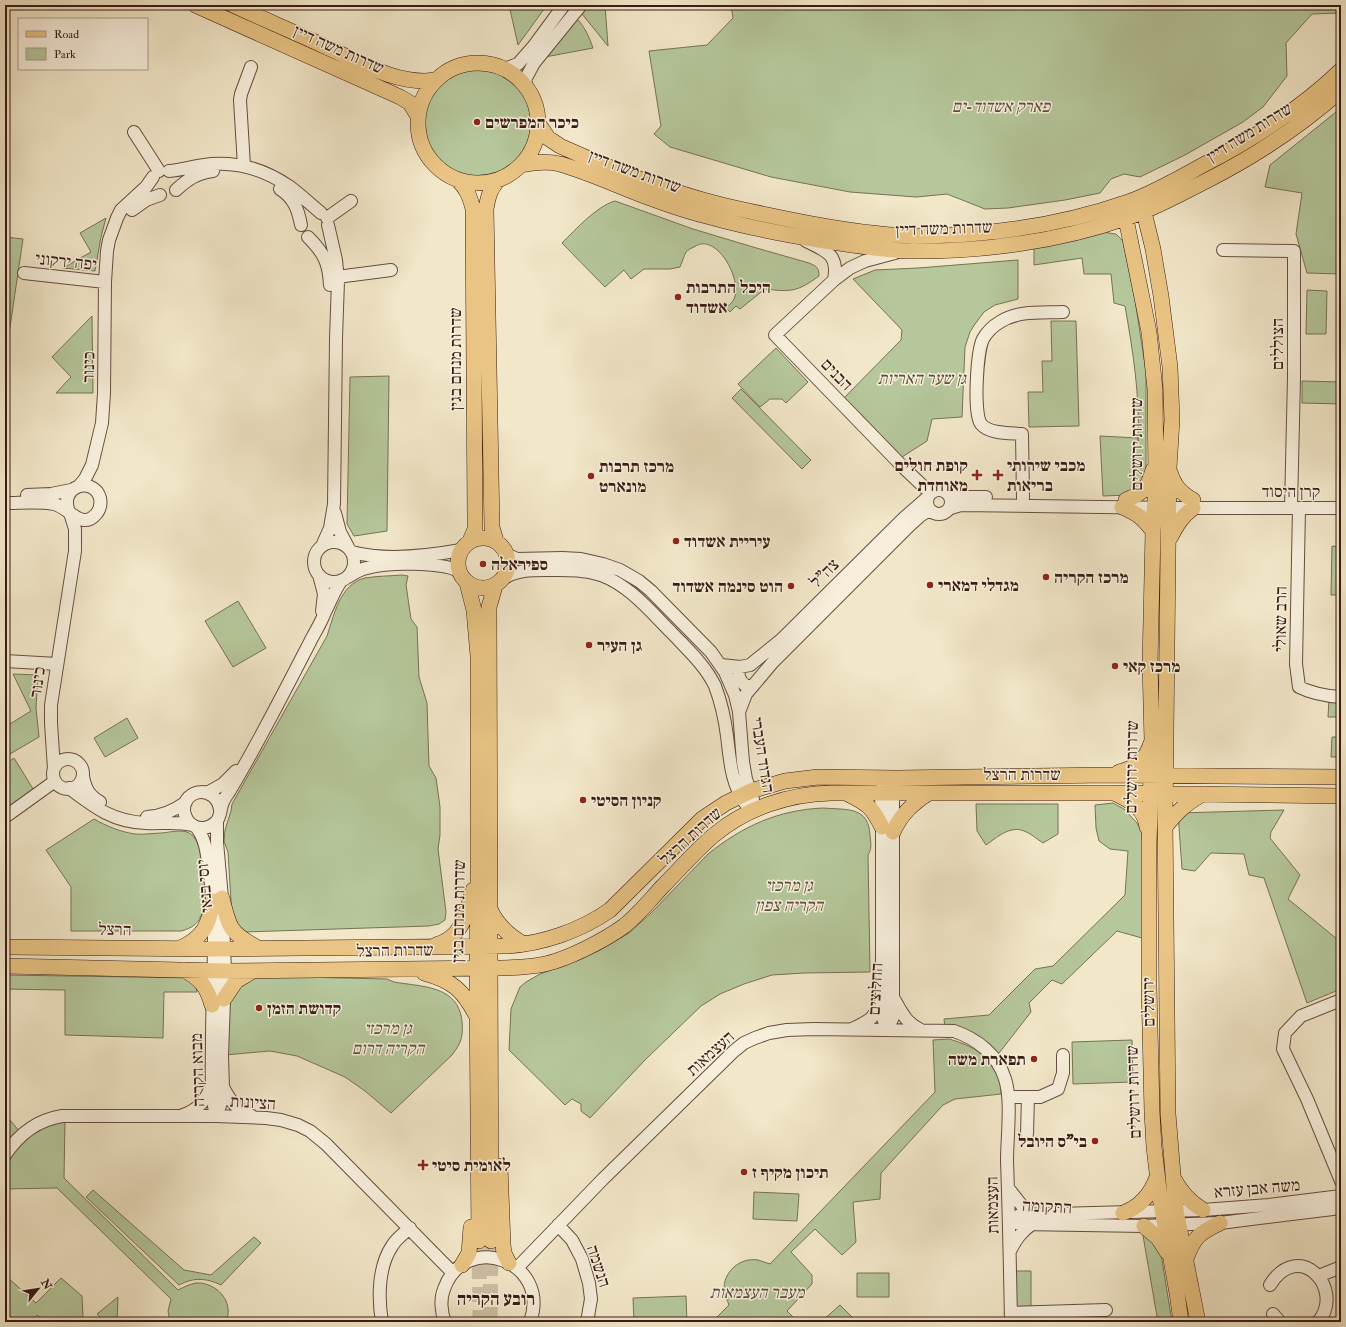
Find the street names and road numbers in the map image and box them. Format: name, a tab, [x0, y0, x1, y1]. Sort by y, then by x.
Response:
street label: שדרות משה דיין	[290, 20, 387, 79]
street label: שדרות משה דיין	[1203, 98, 1296, 167]
street label: שדרות משה דיין	[586, 145, 684, 198]
street label: שדרות משה דיין	[895, 216, 993, 241]
street label: יפה ירקוני	[34, 248, 98, 275]
street label: שדרות מנחם בגין	[445, 307, 466, 411]
street label: הצוללים	[1267, 318, 1288, 370]
street label: כינור	[78, 351, 99, 383]
street label: הבנים	[816, 354, 857, 395]
street label: שדרות ירושלים	[1126, 397, 1147, 491]
street label: קרן היסוד	[1262, 481, 1320, 502]
street label: צה"ל	[805, 554, 843, 592]
street label: הרב שאולי	[1269, 586, 1292, 652]
street label: כינור	[25, 665, 50, 699]
street label: הגדוד העברי	[746, 716, 779, 794]
street label: שדרות ירושלים	[1120, 720, 1143, 814]
street label: שדרות הרצל	[983, 764, 1061, 785]
street label: שדרות הרצל	[655, 803, 726, 870]
street label: יוסי בנאי	[192, 858, 217, 914]
street label: שדרות מנחם בגין	[447, 859, 470, 963]
street label: הרצל	[98, 919, 132, 940]
street label: שדרות הרצל	[356, 939, 434, 962]
street label: החלוצים	[864, 962, 887, 1016]
street label: ירושלים	[1138, 977, 1159, 1027]
street label: העצמאות	[682, 1026, 739, 1080]
street label: מבוא הקריה	[186, 1033, 209, 1107]
street label: שדרות ירושלים	[1121, 1045, 1146, 1139]
street label: הציונות	[229, 1090, 277, 1115]
street label: משה אבן עזרא	[1213, 1174, 1301, 1203]
street label: העצמאות	[981, 1176, 1004, 1234]
street label: התקומה	[1021, 1195, 1072, 1218]
street label: הנשמה	[582, 1242, 615, 1290]

